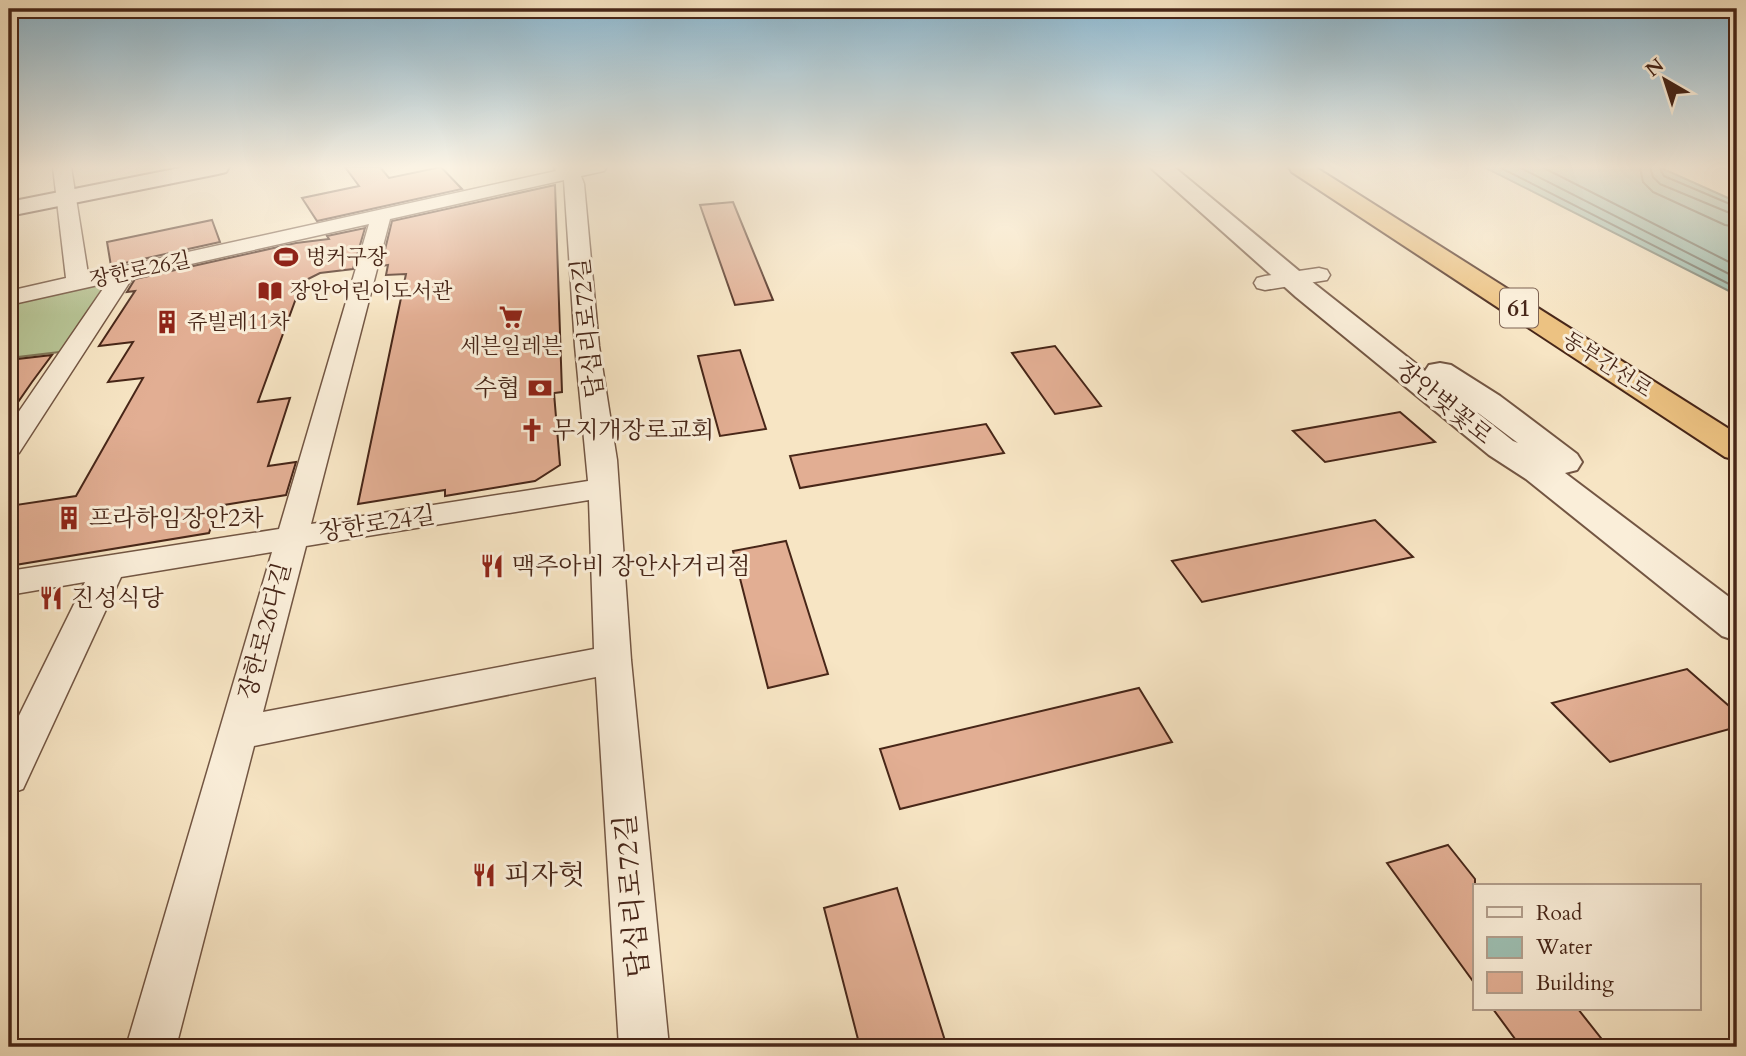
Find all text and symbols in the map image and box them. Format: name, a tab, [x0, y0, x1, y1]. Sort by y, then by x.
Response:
north arrow	[1630, 46, 1700, 116]
text: N	[1640, 52, 1670, 83]
sports icon: 벙커구장	[272, 243, 300, 271]
place label: 벙커구장	[306, 243, 388, 272]
street label: 장한로26길	[87, 245, 193, 295]
street label: 답십리로72길	[564, 256, 612, 400]
library icon: 장안어린이도서관	[256, 277, 284, 305]
place label: 장안어린이도서관	[290, 277, 453, 306]
road number: 61	[1500, 288, 1538, 328]
supermarket icon: 세븐일레븐	[497, 303, 525, 331]
building icon: 쥬빌레11차	[153, 308, 181, 336]
place label: 쥬빌레11차	[187, 308, 290, 337]
street label: 동부간선로	[1557, 325, 1657, 405]
place label: 세븐일레븐	[460, 332, 562, 361]
street label: 장안벚꽃로	[1389, 354, 1499, 452]
place label: 수협	[474, 372, 520, 405]
bank icon: 수협	[526, 374, 554, 402]
place label: 무지개장로교회	[552, 414, 714, 447]
church icon: 무지개장로교회	[518, 416, 546, 444]
street label: 장한로24길	[316, 499, 438, 549]
place label: 프라하임장안2차	[89, 502, 264, 535]
building icon: 프라하임장안2차	[55, 504, 83, 532]
place label: 맥주아비 장안사거리점	[512, 550, 750, 583]
restaurant icon: 맥주아비 장안사거리점	[478, 552, 506, 580]
street label: 장한로26다길	[231, 559, 299, 703]
place label: 진성식당	[71, 582, 165, 615]
restaurant icon: 진성식당	[37, 584, 65, 612]
street label: 답십리로72길	[606, 813, 658, 979]
place label: 피자헛	[504, 856, 585, 894]
restaurant icon: 피자헛	[470, 861, 498, 889]
legend	[1473, 884, 1700, 1010]
text: Road	[1536, 899, 1582, 928]
text: Water	[1535, 933, 1592, 962]
text: Building	[1536, 969, 1614, 998]

